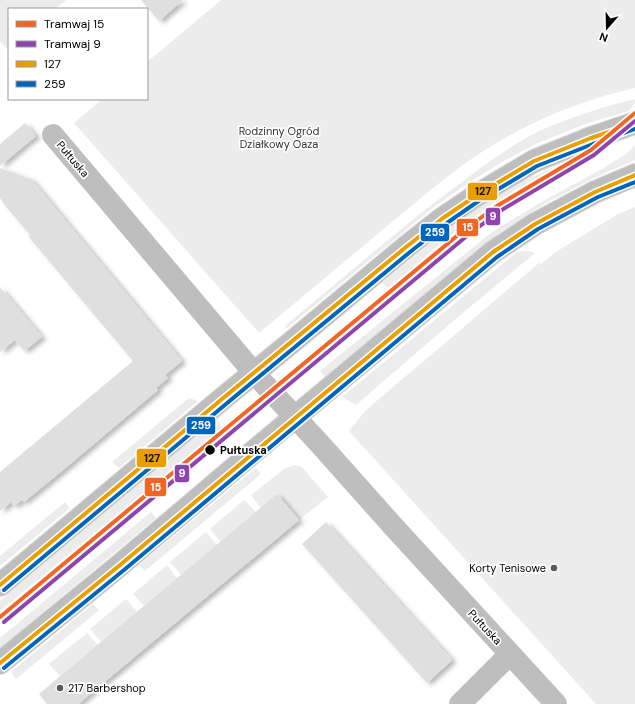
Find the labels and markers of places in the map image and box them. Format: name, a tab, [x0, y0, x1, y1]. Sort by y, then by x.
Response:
marker: Pułtuska	[203, 443, 217, 457]
place label: Pułtuska	[220, 443, 267, 457]
place label: Korty Tenisowe	[469, 561, 546, 575]
marker: Korty Tenisowe	[549, 563, 559, 573]
place label: 217 Barbershop	[68, 681, 146, 695]
marker: 217 Barbershop	[55, 683, 65, 693]

